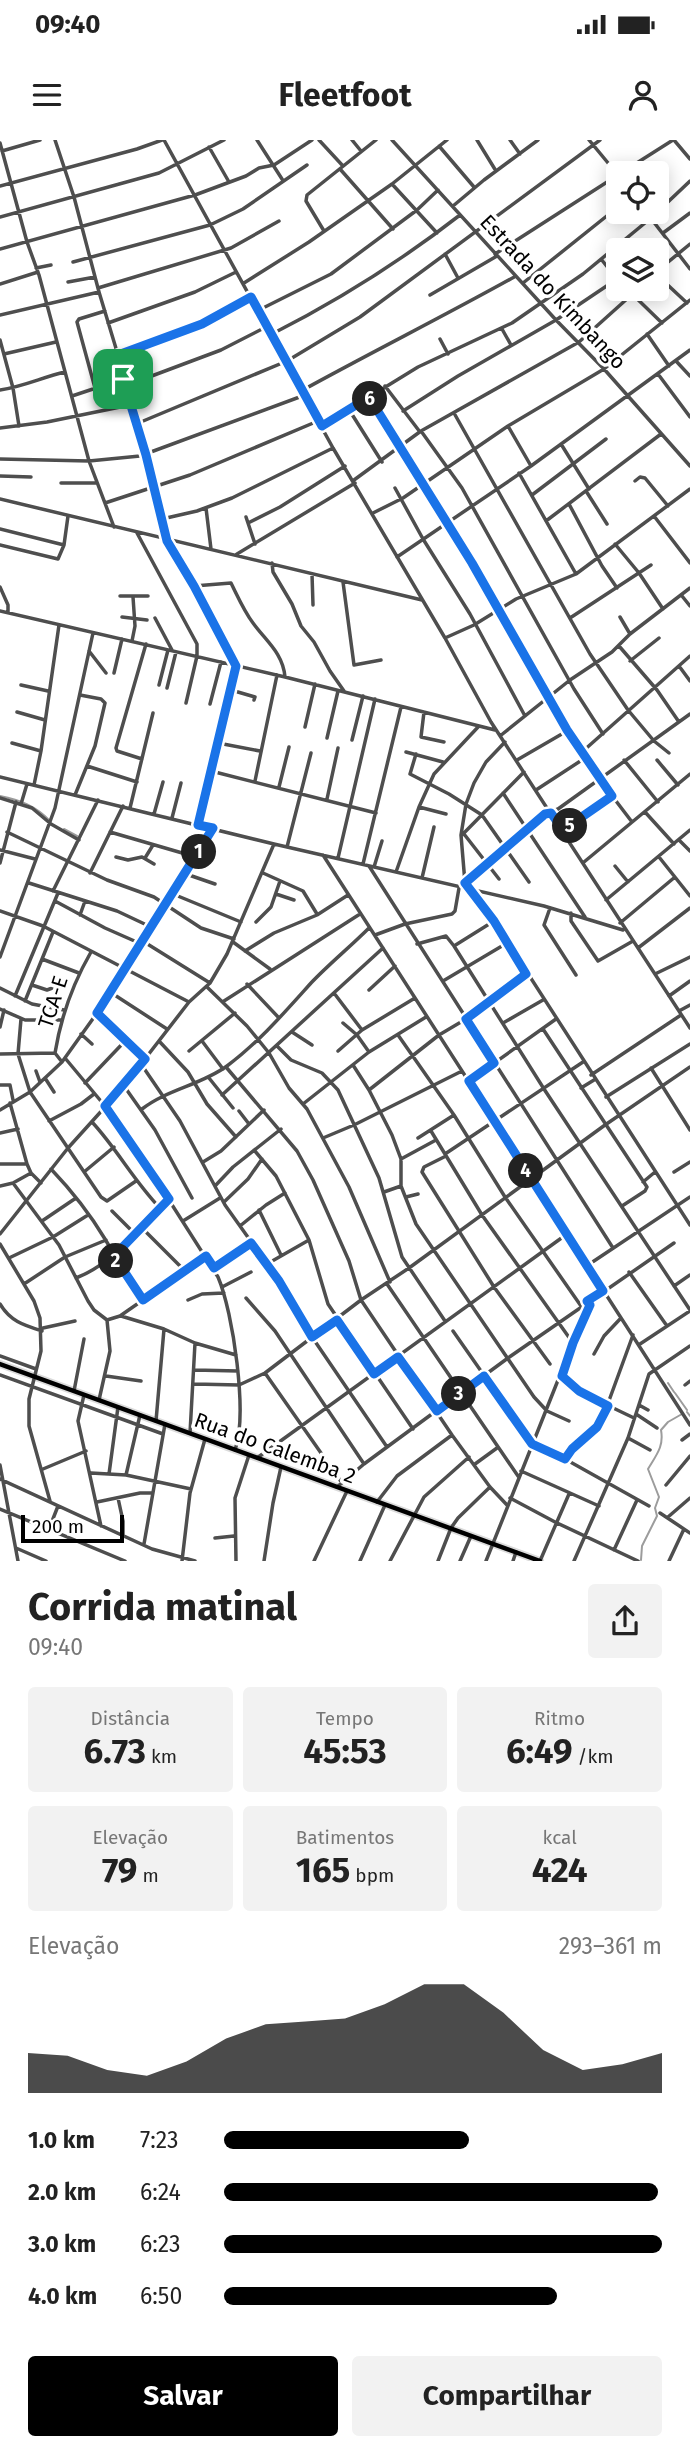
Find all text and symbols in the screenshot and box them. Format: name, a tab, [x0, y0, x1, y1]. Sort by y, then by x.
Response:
text: 09:40	[35, 9, 101, 40]
icon: menu	[28, 76, 66, 114]
text: Fleetfoot	[278, 76, 412, 114]
icon: person	[624, 76, 662, 114]
map controls	[606, 161, 669, 301]
button: locate	[606, 161, 669, 224]
street label: Estrada do Kimbango	[474, 209, 632, 375]
button: layers	[606, 238, 669, 301]
pin	[93, 349, 153, 409]
icon: arrive	[104, 360, 142, 398]
pin: 6	[352, 382, 388, 416]
text: 6	[364, 387, 375, 410]
pin: 5	[552, 808, 588, 844]
text: 5	[564, 814, 575, 837]
pin: 1	[182, 834, 216, 870]
text: 1	[194, 840, 203, 863]
street label: TCA-E	[32, 973, 74, 1031]
pin: 4	[508, 1154, 544, 1188]
text: 4	[520, 1159, 531, 1182]
pin: 2	[99, 1244, 134, 1278]
text: 2	[111, 1249, 120, 1272]
pin: 3	[442, 1376, 476, 1412]
text: 3	[454, 1382, 463, 1405]
street label: Rua do Calemba 2	[191, 1407, 359, 1489]
scale bar	[21, 1512, 124, 1544]
text: 200 m	[32, 1515, 84, 1538]
text: Corrida matinal	[28, 1584, 297, 1630]
button: share	[588, 1584, 662, 1658]
text: 09:40	[28, 1633, 83, 1661]
text: Distância	[91, 1707, 170, 1730]
text: Tempo	[316, 1707, 374, 1730]
text: Ritmo	[534, 1707, 585, 1730]
text: 6.73	[84, 1730, 146, 1772]
text: 45:53	[303, 1730, 387, 1772]
text: 6:49	[506, 1730, 573, 1772]
text: km	[146, 1745, 177, 1768]
text: /km	[573, 1745, 613, 1768]
text: Elevação	[93, 1826, 168, 1849]
text: Batimentos	[296, 1826, 394, 1849]
text: kcal	[543, 1826, 577, 1849]
text: 79	[102, 1849, 137, 1891]
text: 165	[296, 1849, 350, 1891]
text: 424	[532, 1849, 588, 1891]
text: m	[137, 1864, 159, 1887]
text: bpm	[350, 1864, 394, 1887]
text: Elevação	[28, 1932, 119, 1960]
text: 293–361 m	[559, 1932, 662, 1960]
text: 1.0 km	[28, 2126, 95, 2154]
text: 7:23	[140, 2126, 178, 2154]
text: 2.0 km	[28, 2178, 96, 2206]
text: 6:24	[140, 2178, 181, 2206]
text: 3.0 km	[28, 2230, 96, 2258]
text: 6:23	[140, 2230, 181, 2258]
text: 4.0 km	[28, 2282, 97, 2310]
text: 6:50	[140, 2282, 182, 2310]
button: Salvar	[28, 2356, 338, 2436]
button: Compartilhar	[352, 2356, 662, 2436]

